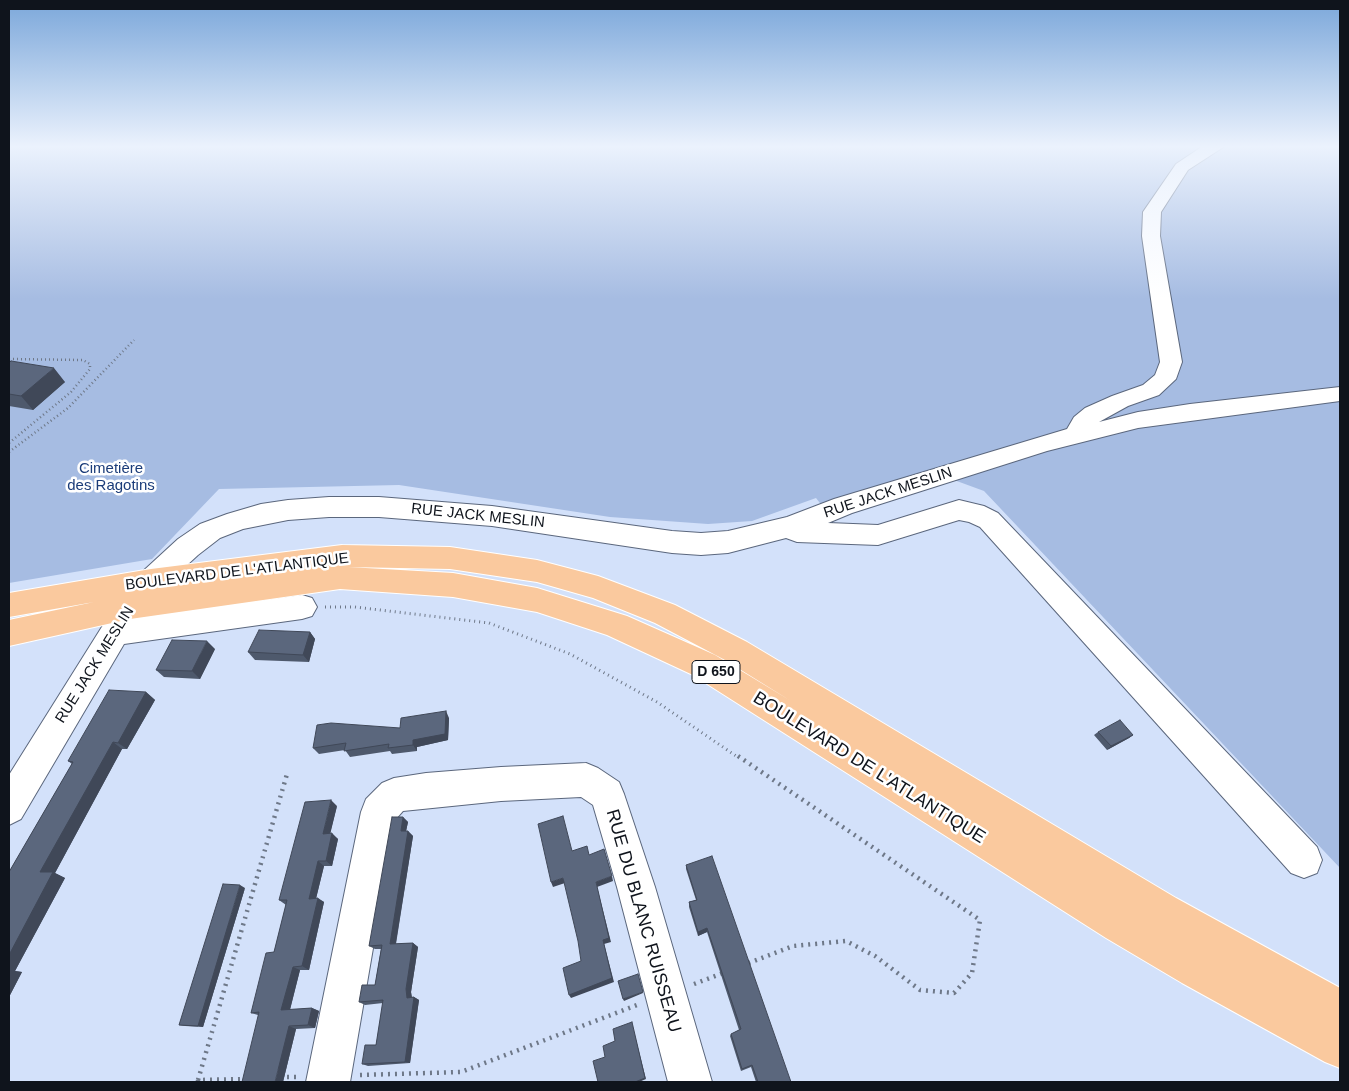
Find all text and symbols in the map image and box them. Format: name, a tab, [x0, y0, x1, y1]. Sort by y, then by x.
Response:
park label: Cimetière des Ragotins	[67, 460, 155, 495]
street label: RUE JACK MESLIN	[821, 464, 955, 522]
street label: RUE JACK MESLIN	[410, 500, 546, 532]
street label: BOULEVARD DE L'ATLANTIQUE	[124, 549, 350, 595]
street label: RUE JACK MESLIN	[52, 603, 138, 727]
road number: D 650	[692, 660, 740, 684]
street label: BOULEVARD DE L'ATLANTIQUE	[749, 687, 989, 849]
street label: RUE DU BLANC RUISSEAU	[601, 807, 685, 1035]

